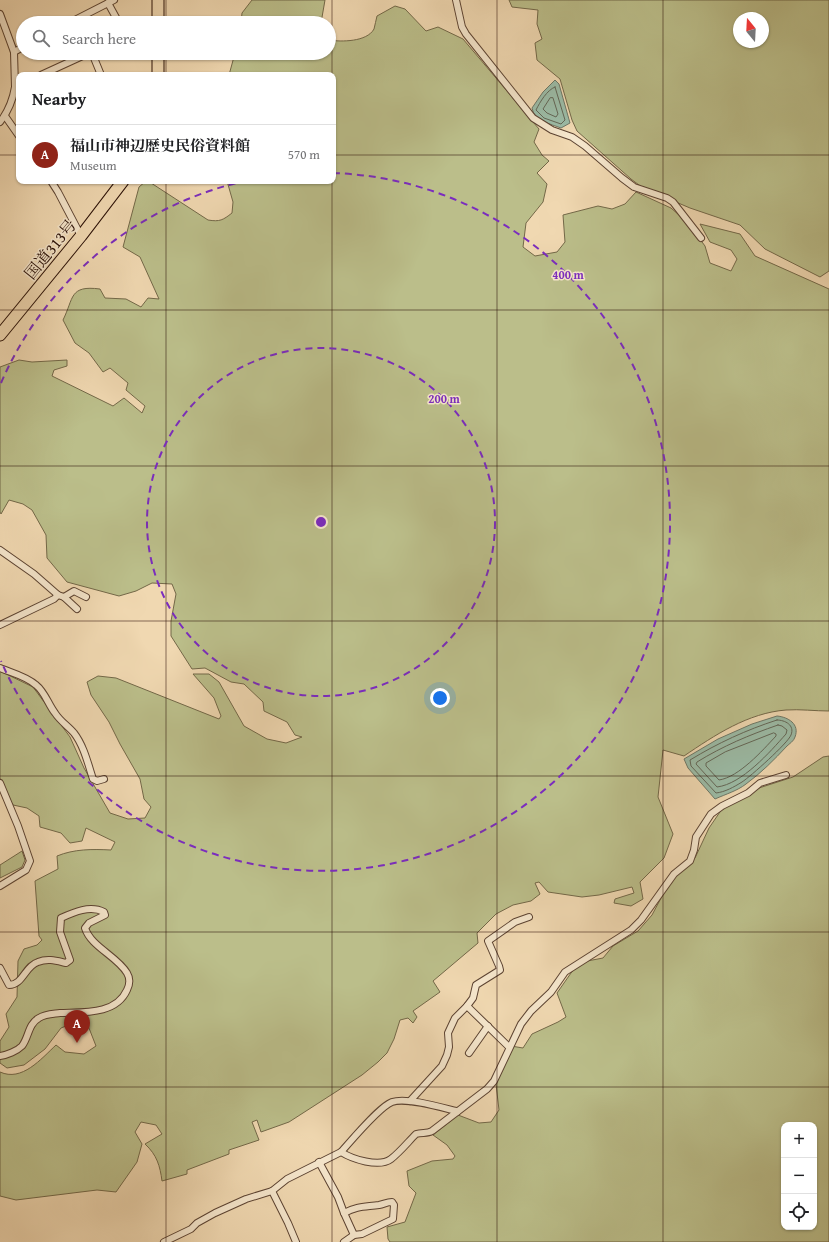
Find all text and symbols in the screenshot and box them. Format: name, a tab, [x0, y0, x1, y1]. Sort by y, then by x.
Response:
north arrow	[733, 12, 769, 48]
search box	[16, 16, 336, 60]
icon: search	[30, 27, 52, 49]
text: Search here	[62, 28, 136, 49]
text: Nearby	[32, 86, 86, 111]
text: 福山市神辺歴史民俗資料館	[70, 135, 250, 156]
text: A	[41, 145, 49, 164]
text: 570 m	[288, 145, 320, 164]
text: Museum	[70, 156, 117, 175]
street label: 国道313号	[18, 214, 82, 284]
text: 400 m	[552, 266, 585, 283]
text: 200 m	[428, 390, 461, 407]
centre of rings	[314, 515, 328, 529]
your location	[430, 688, 450, 708]
pin: A	[64, 1010, 90, 1043]
map controls	[781, 1122, 817, 1230]
button: +	[781, 1122, 817, 1158]
button: −	[781, 1158, 817, 1194]
button: locate	[781, 1194, 817, 1230]

